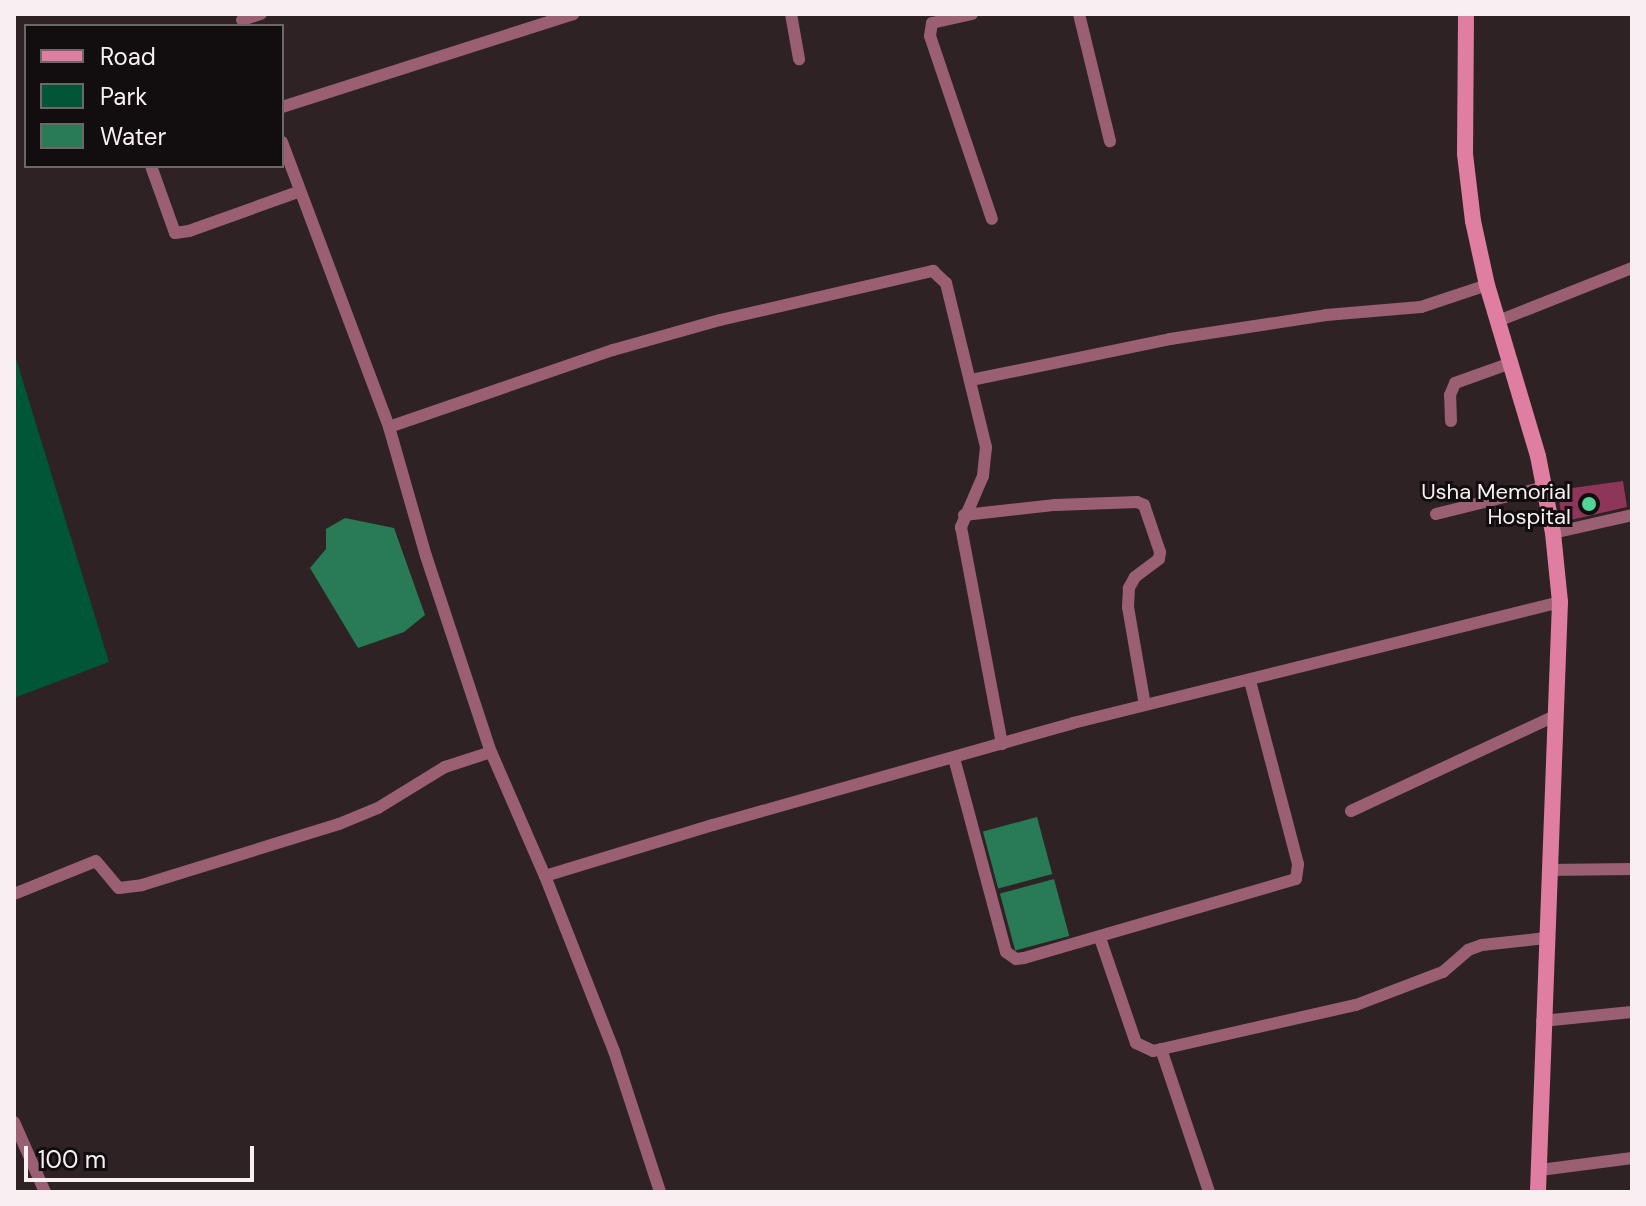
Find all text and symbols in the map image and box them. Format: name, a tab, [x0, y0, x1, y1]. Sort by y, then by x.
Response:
legend	[24, 24, 284, 168]
text: Road	[100, 41, 156, 72]
text: Park	[100, 81, 147, 112]
text: Water	[100, 121, 166, 152]
place label: Usha Memorial Hospital	[1421, 478, 1571, 530]
marker: Usha Memorial Hospital	[1578, 493, 1600, 515]
scale bar	[28, 1130, 258, 1180]
text: 100 m	[38, 1144, 106, 1175]

